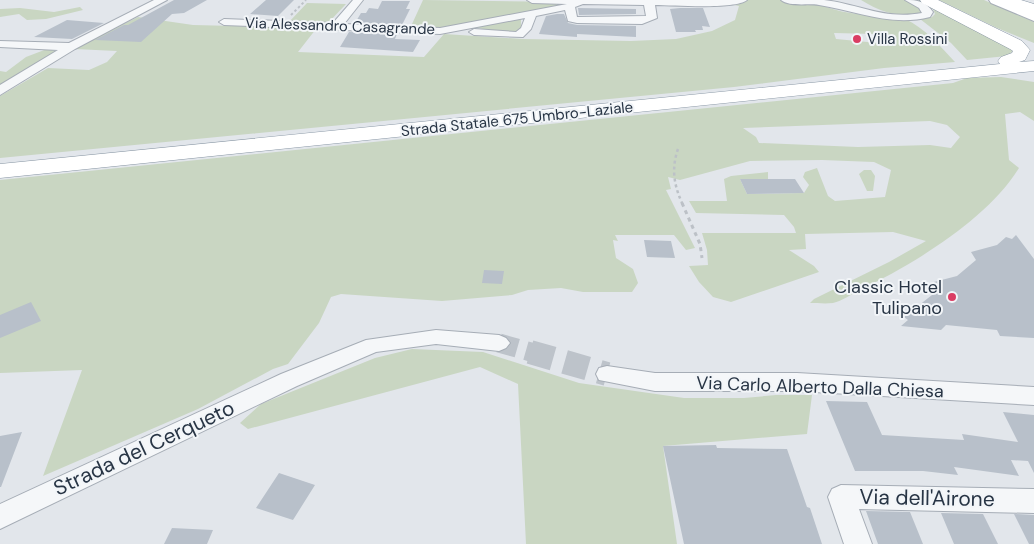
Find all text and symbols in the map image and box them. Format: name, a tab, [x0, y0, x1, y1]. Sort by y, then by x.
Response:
street label: Via Alessandro Casagrande	[245, 13, 435, 39]
place label: Villa Rossini	[867, 29, 948, 49]
marker: Villa Rossini	[851, 33, 863, 45]
street label: Strada Statale 675 Umbro-Laziale	[400, 97, 634, 141]
place label: Classic Hotel Tulipano	[834, 275, 942, 320]
marker: Classic Hotel Tulipano	[946, 291, 958, 303]
street label: Via Carlo Alberto Dalla Chiesa	[696, 371, 944, 403]
street label: Strada del Cerqueto	[49, 394, 239, 502]
street label: Via dell'Airone	[859, 483, 995, 513]

